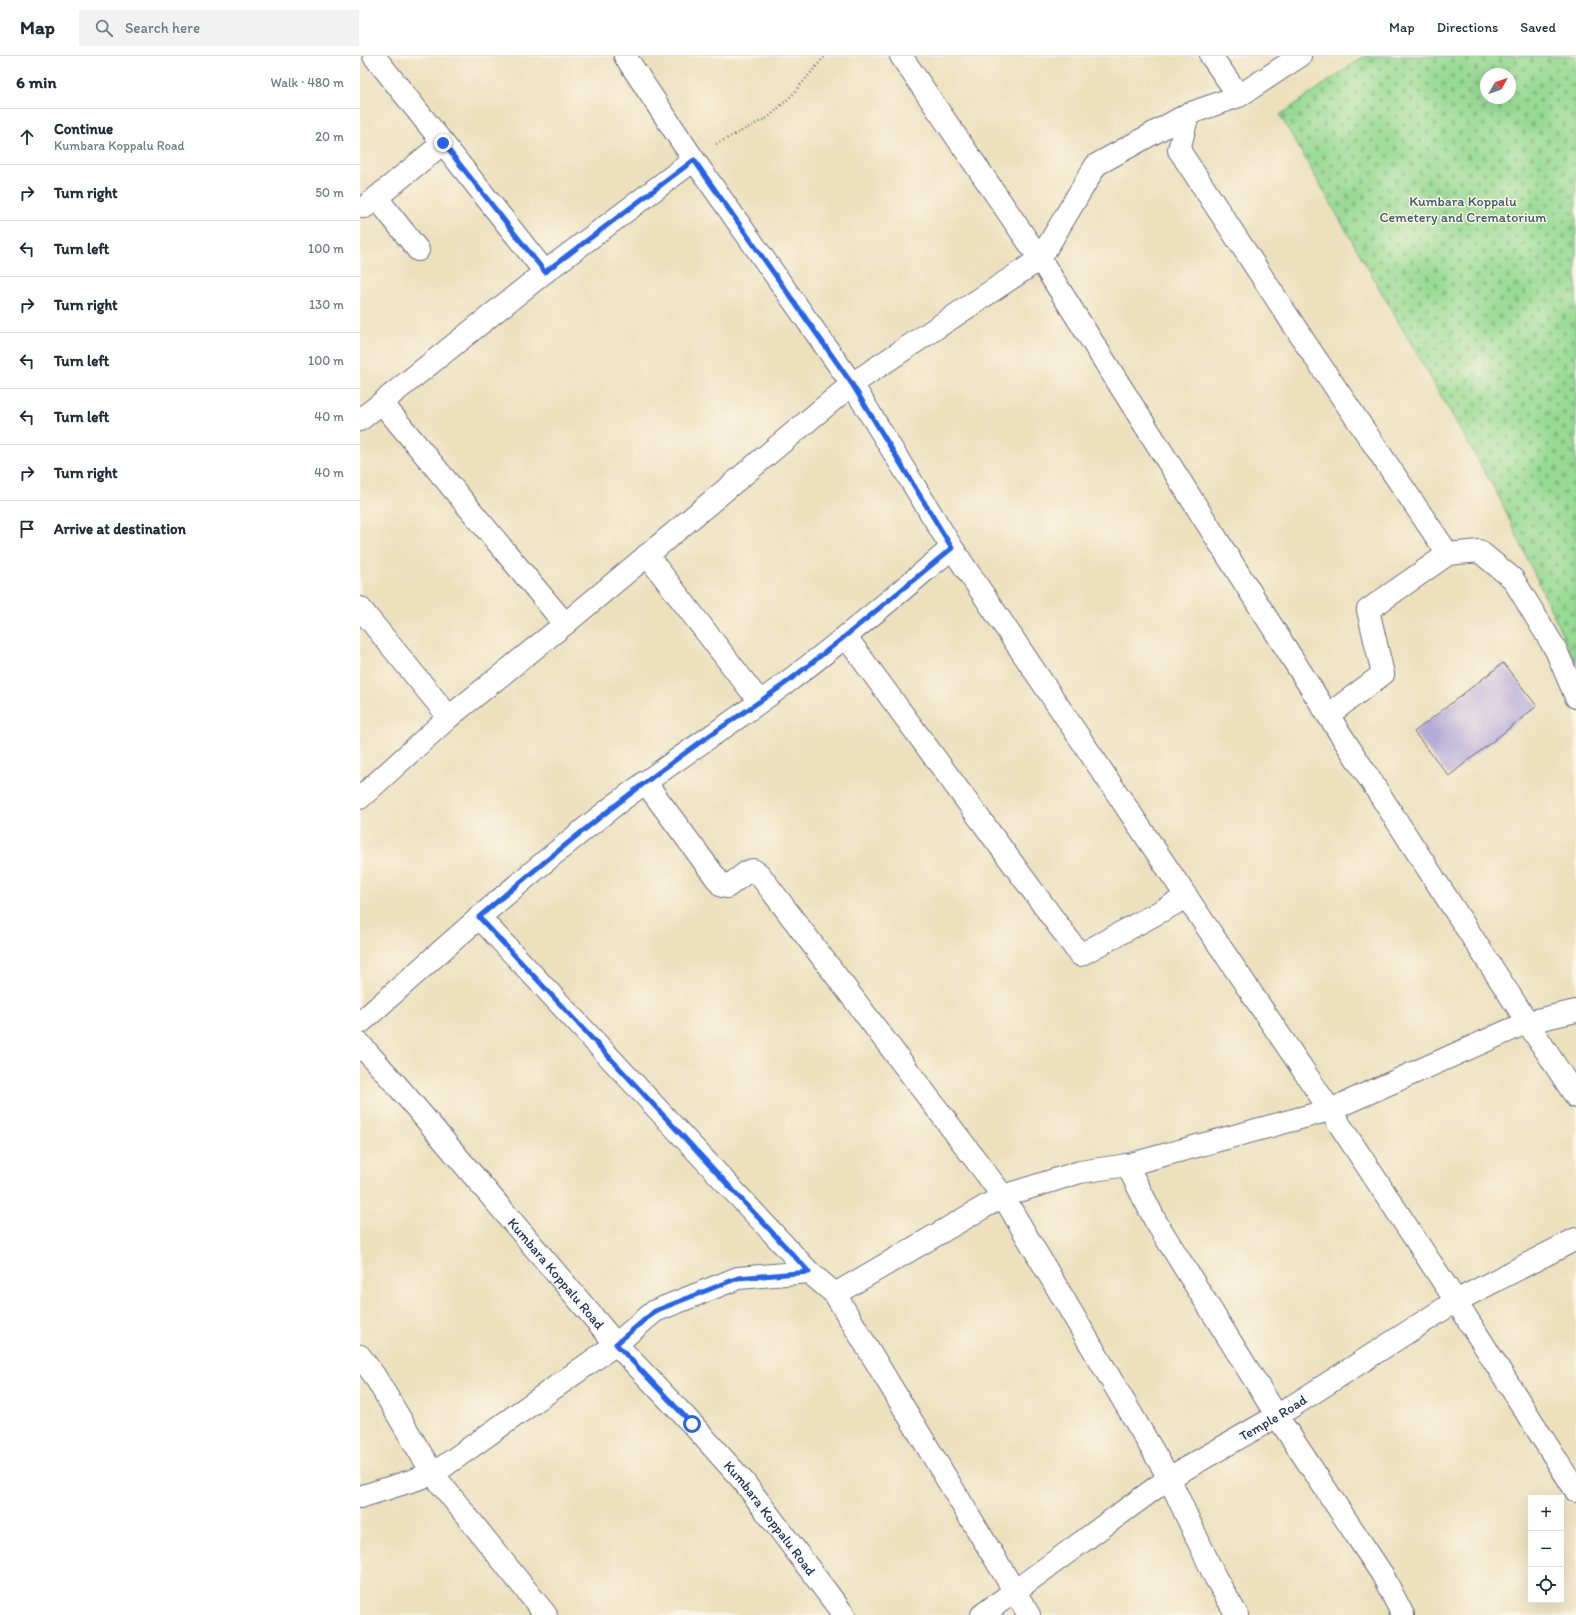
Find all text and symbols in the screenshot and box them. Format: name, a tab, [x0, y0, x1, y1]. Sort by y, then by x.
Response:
search box	[79, 10, 359, 46]
text: Map	[20, 16, 55, 39]
icon: search	[93, 17, 115, 39]
text: Search here	[125, 19, 200, 37]
text: Map	[1389, 19, 1415, 36]
text: Directions	[1437, 19, 1498, 36]
text: Saved	[1520, 19, 1556, 36]
north arrow	[1480, 68, 1516, 104]
text: 6 min	[16, 72, 57, 92]
text: Walk · 480 m	[270, 75, 344, 90]
text: Continue	[54, 120, 113, 138]
icon: ahead	[16, 126, 38, 148]
text: 20 m	[315, 129, 344, 144]
route end	[434, 134, 452, 152]
text: Kumbara Koppalu Road	[54, 138, 185, 153]
icon: right	[16, 182, 38, 204]
text: Turn right	[54, 184, 118, 202]
text: 50 m	[315, 185, 344, 200]
park label: Kumbara Koppalu Cemetery and Crematorium	[1379, 193, 1547, 226]
icon: left	[16, 238, 38, 260]
text: Turn left	[54, 240, 109, 258]
text: 100 m	[308, 241, 344, 256]
icon: right	[16, 294, 38, 316]
text: Turn right	[54, 296, 118, 314]
text: 130 m	[309, 297, 344, 312]
icon: left	[16, 350, 38, 372]
text: Turn left	[54, 352, 109, 370]
text: 100 m	[308, 353, 344, 368]
icon: left	[16, 406, 38, 428]
text: Turn left	[54, 408, 109, 426]
text: 40 m	[314, 409, 344, 424]
icon: right	[16, 462, 38, 484]
text: Turn right	[54, 464, 118, 482]
text: 40 m	[314, 465, 344, 480]
icon: arrive	[16, 518, 38, 540]
text: Arrive at destination	[54, 520, 186, 538]
street label: Kumbara Koppalu Road	[504, 1215, 608, 1333]
street label: Temple Road	[1236, 1391, 1311, 1445]
route start	[683, 1415, 701, 1433]
street label: Kumbara Koppalu Road	[720, 1457, 820, 1579]
map controls	[1528, 1495, 1564, 1603]
button: +	[1528, 1495, 1564, 1531]
button: −	[1528, 1531, 1564, 1567]
button: locate	[1528, 1567, 1564, 1603]

